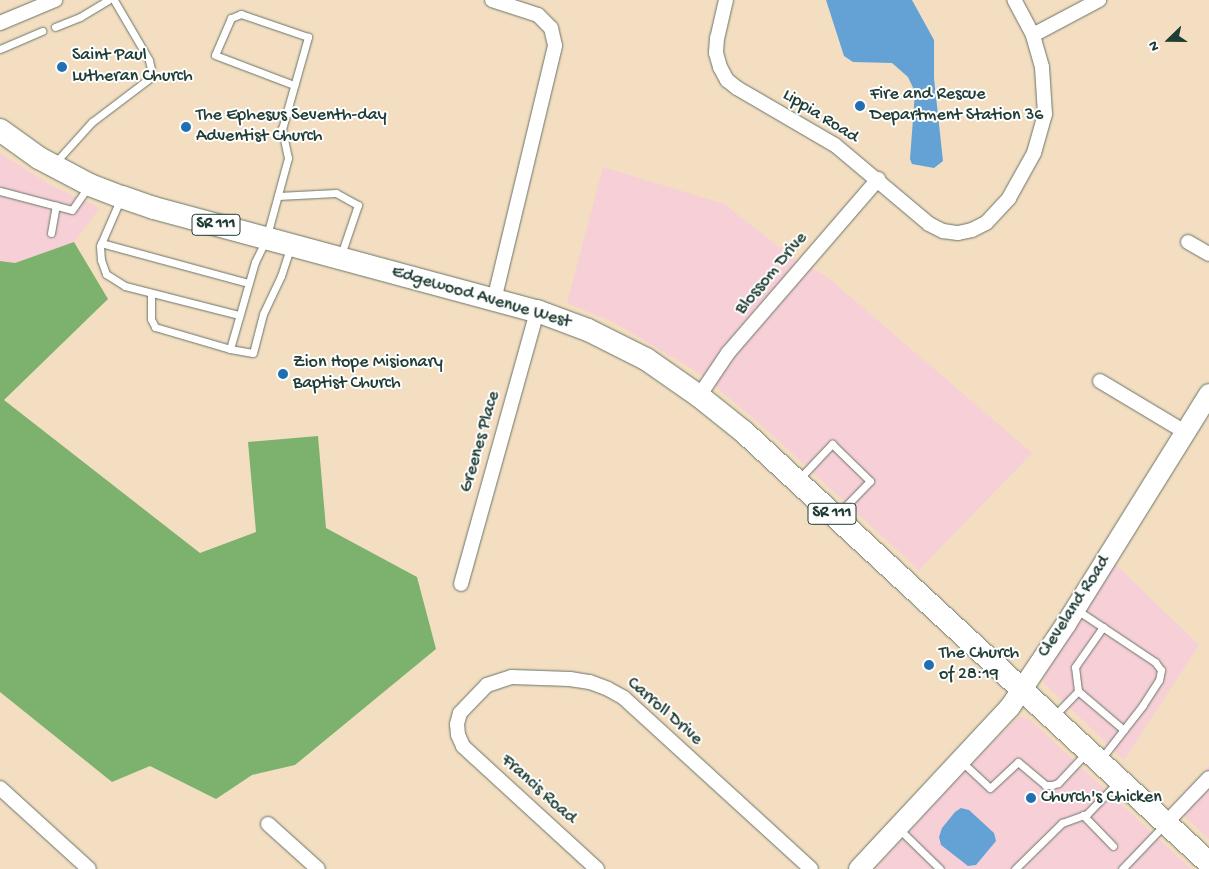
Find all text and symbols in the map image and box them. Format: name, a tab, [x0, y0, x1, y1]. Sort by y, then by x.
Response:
north arrow	[1144, 15, 1194, 65]
text: N	[1145, 38, 1164, 53]
place label: Saint Paul Lutheran Church	[72, 46, 193, 88]
marker: Saint Paul Lutheran Church	[56, 61, 68, 73]
street label: Lippia Road	[778, 85, 862, 149]
place label: Fire and Rescue Department Station 36	[870, 85, 1043, 128]
marker: Fire and Rescue Department Station 36	[854, 100, 866, 112]
place label: The Ephesus Seventh-day Adventist Church	[196, 106, 387, 148]
marker: The Ephesus Seventh-day Adventist Church	[180, 121, 192, 133]
road number: SR 111	[191, 212, 241, 238]
street label: Blossom Drive	[731, 228, 813, 320]
street label: Edgewood Avenue West	[389, 262, 573, 334]
place label: Zion Hope Misionary Baptist Church	[293, 353, 443, 396]
marker: Zion Hope Misionary Baptist Church	[277, 368, 289, 380]
street label: Greenes Place	[456, 389, 506, 495]
road number: SR 111	[807, 500, 857, 528]
street label: Cleveland Road	[1034, 552, 1116, 662]
place label: The Church of 28:19	[939, 644, 1019, 686]
marker: The Church of 28:19	[923, 659, 935, 671]
street label: Carroll Drive	[622, 673, 706, 751]
street label: Francis Road	[496, 750, 580, 830]
place label: Church's Chicken	[1041, 787, 1162, 809]
marker: Church's Chicken	[1025, 792, 1037, 804]

